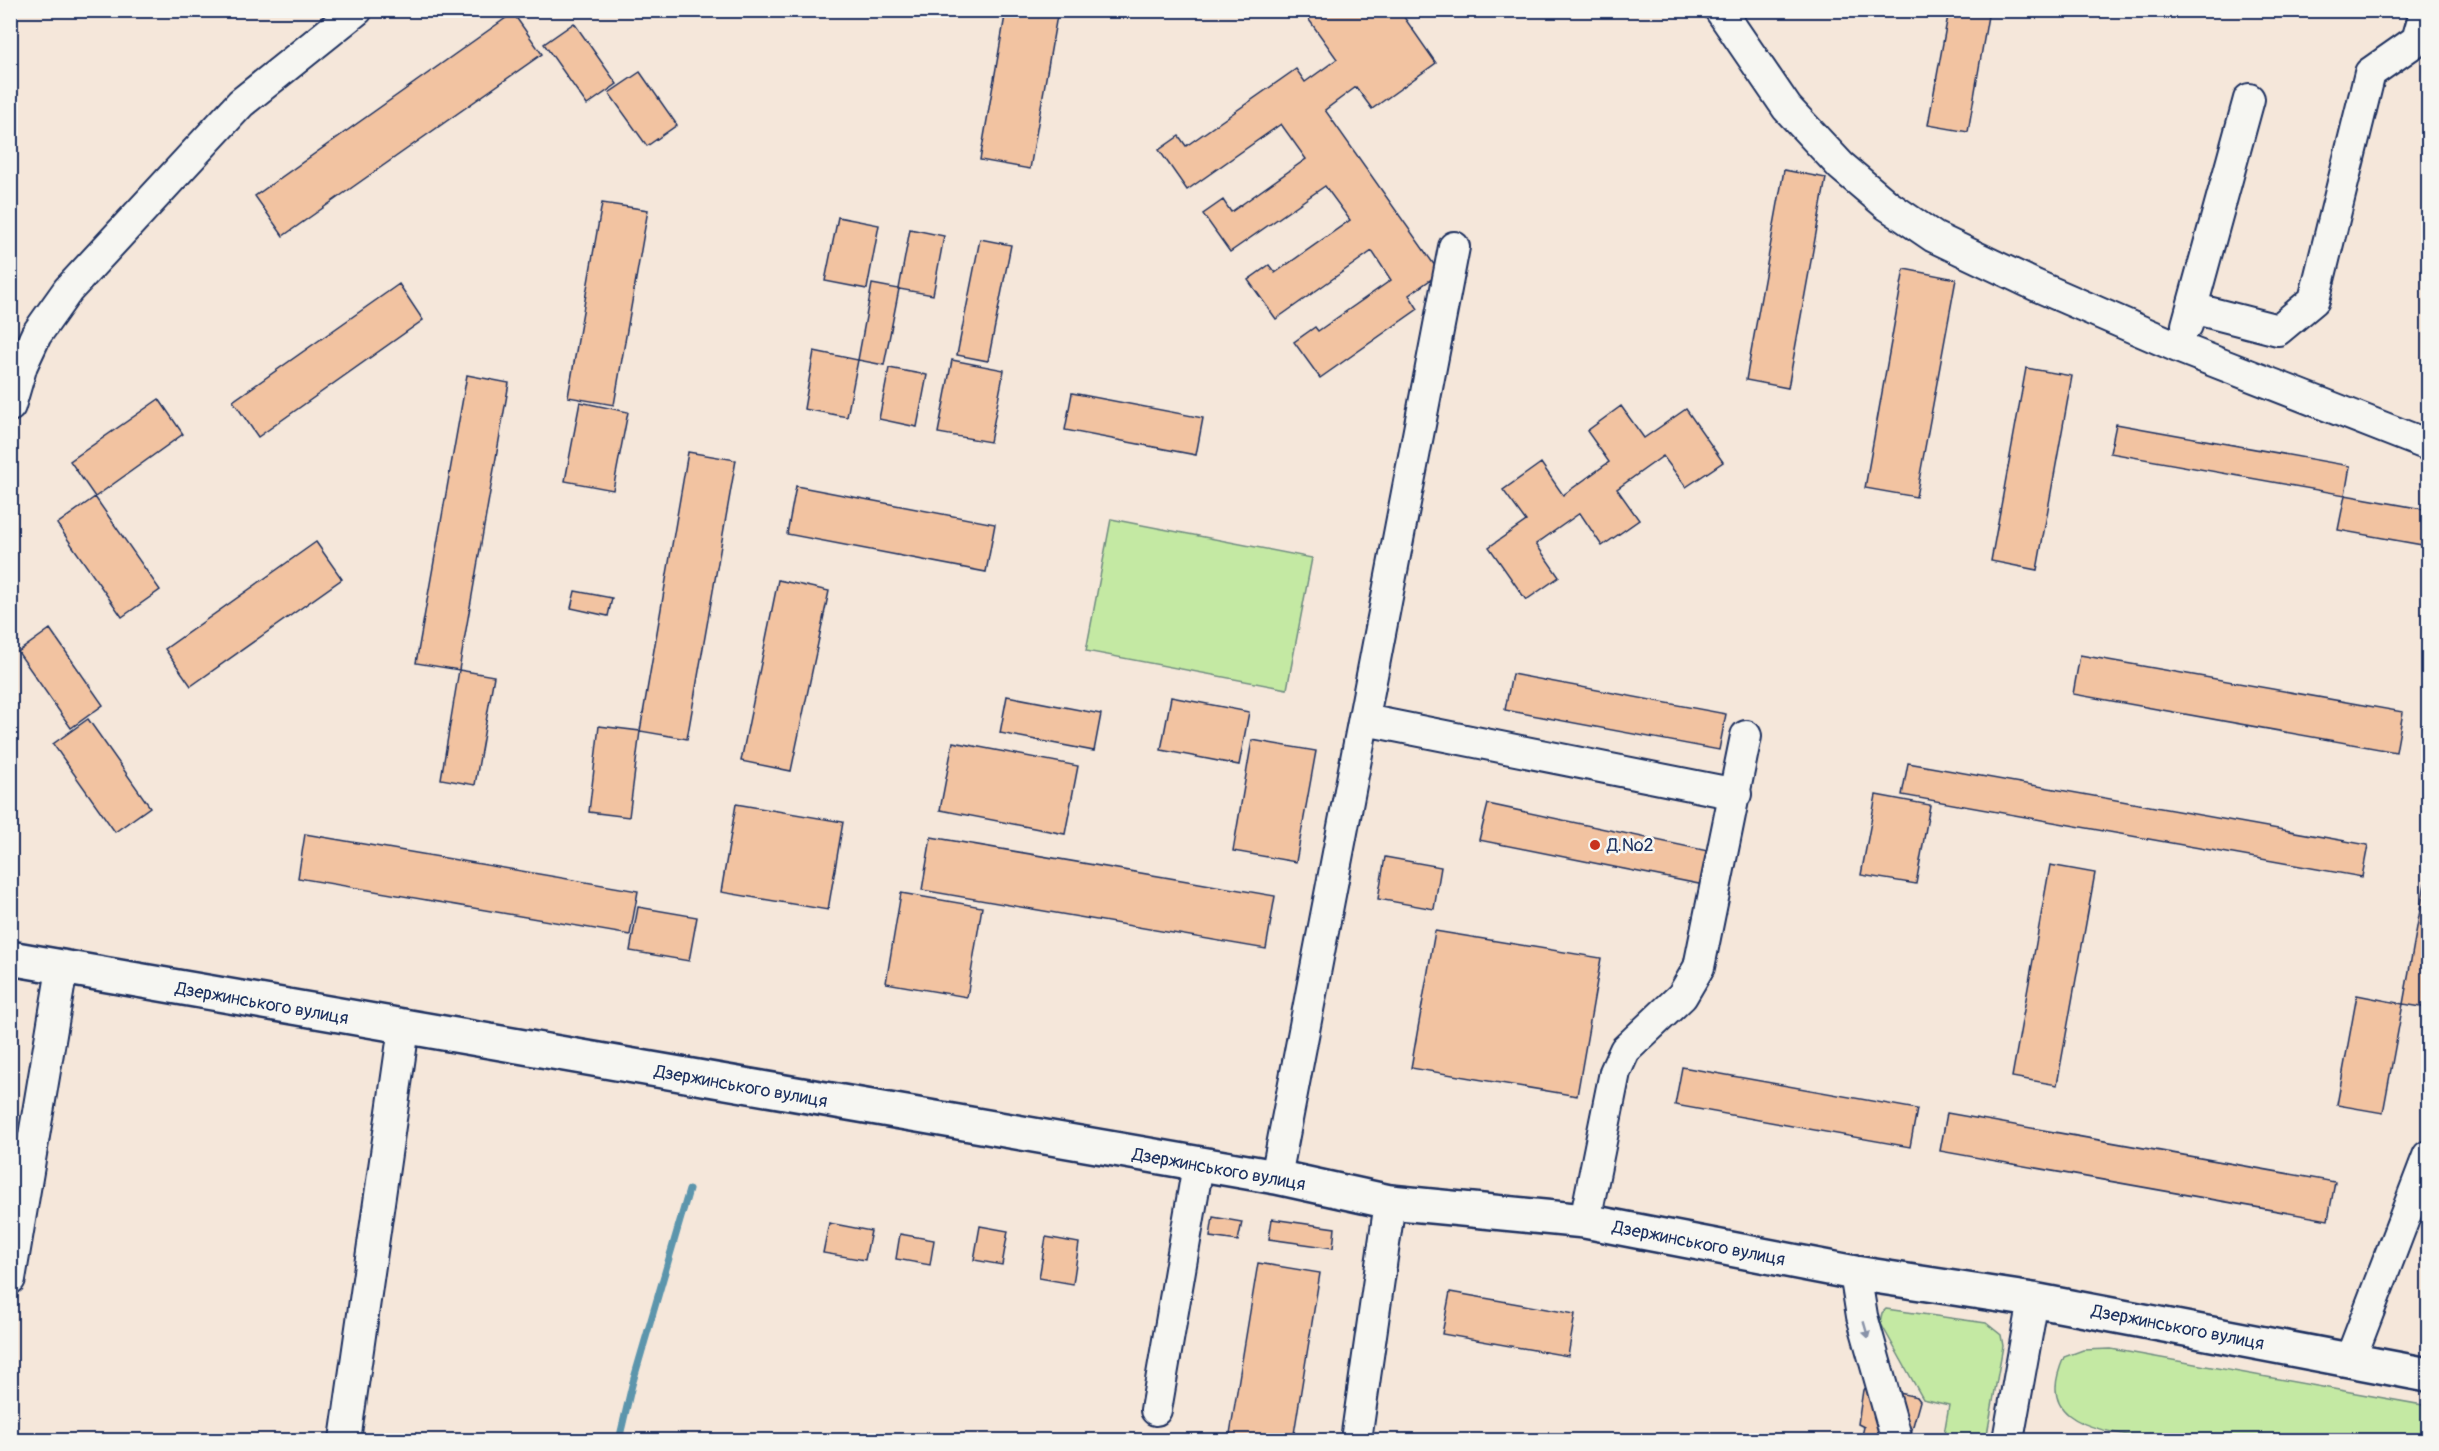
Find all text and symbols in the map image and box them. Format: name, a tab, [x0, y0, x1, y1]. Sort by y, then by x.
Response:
place label: Д.№2	[1606, 834, 1654, 857]
marker: Д.№2	[1588, 838, 1602, 852]
street label: Дзержинського вулиця	[173, 977, 350, 1030]
street label: Дзержинського вулиця	[652, 1060, 829, 1113]
street label: Дзержинського вулиця	[1130, 1143, 1307, 1196]
street label: Дзержинського вулиця	[1610, 1215, 1787, 1271]
street label: Дзержинського вулиця	[2089, 1299, 2266, 1355]
one-way arrow	[1862, 1321, 1871, 1339]

